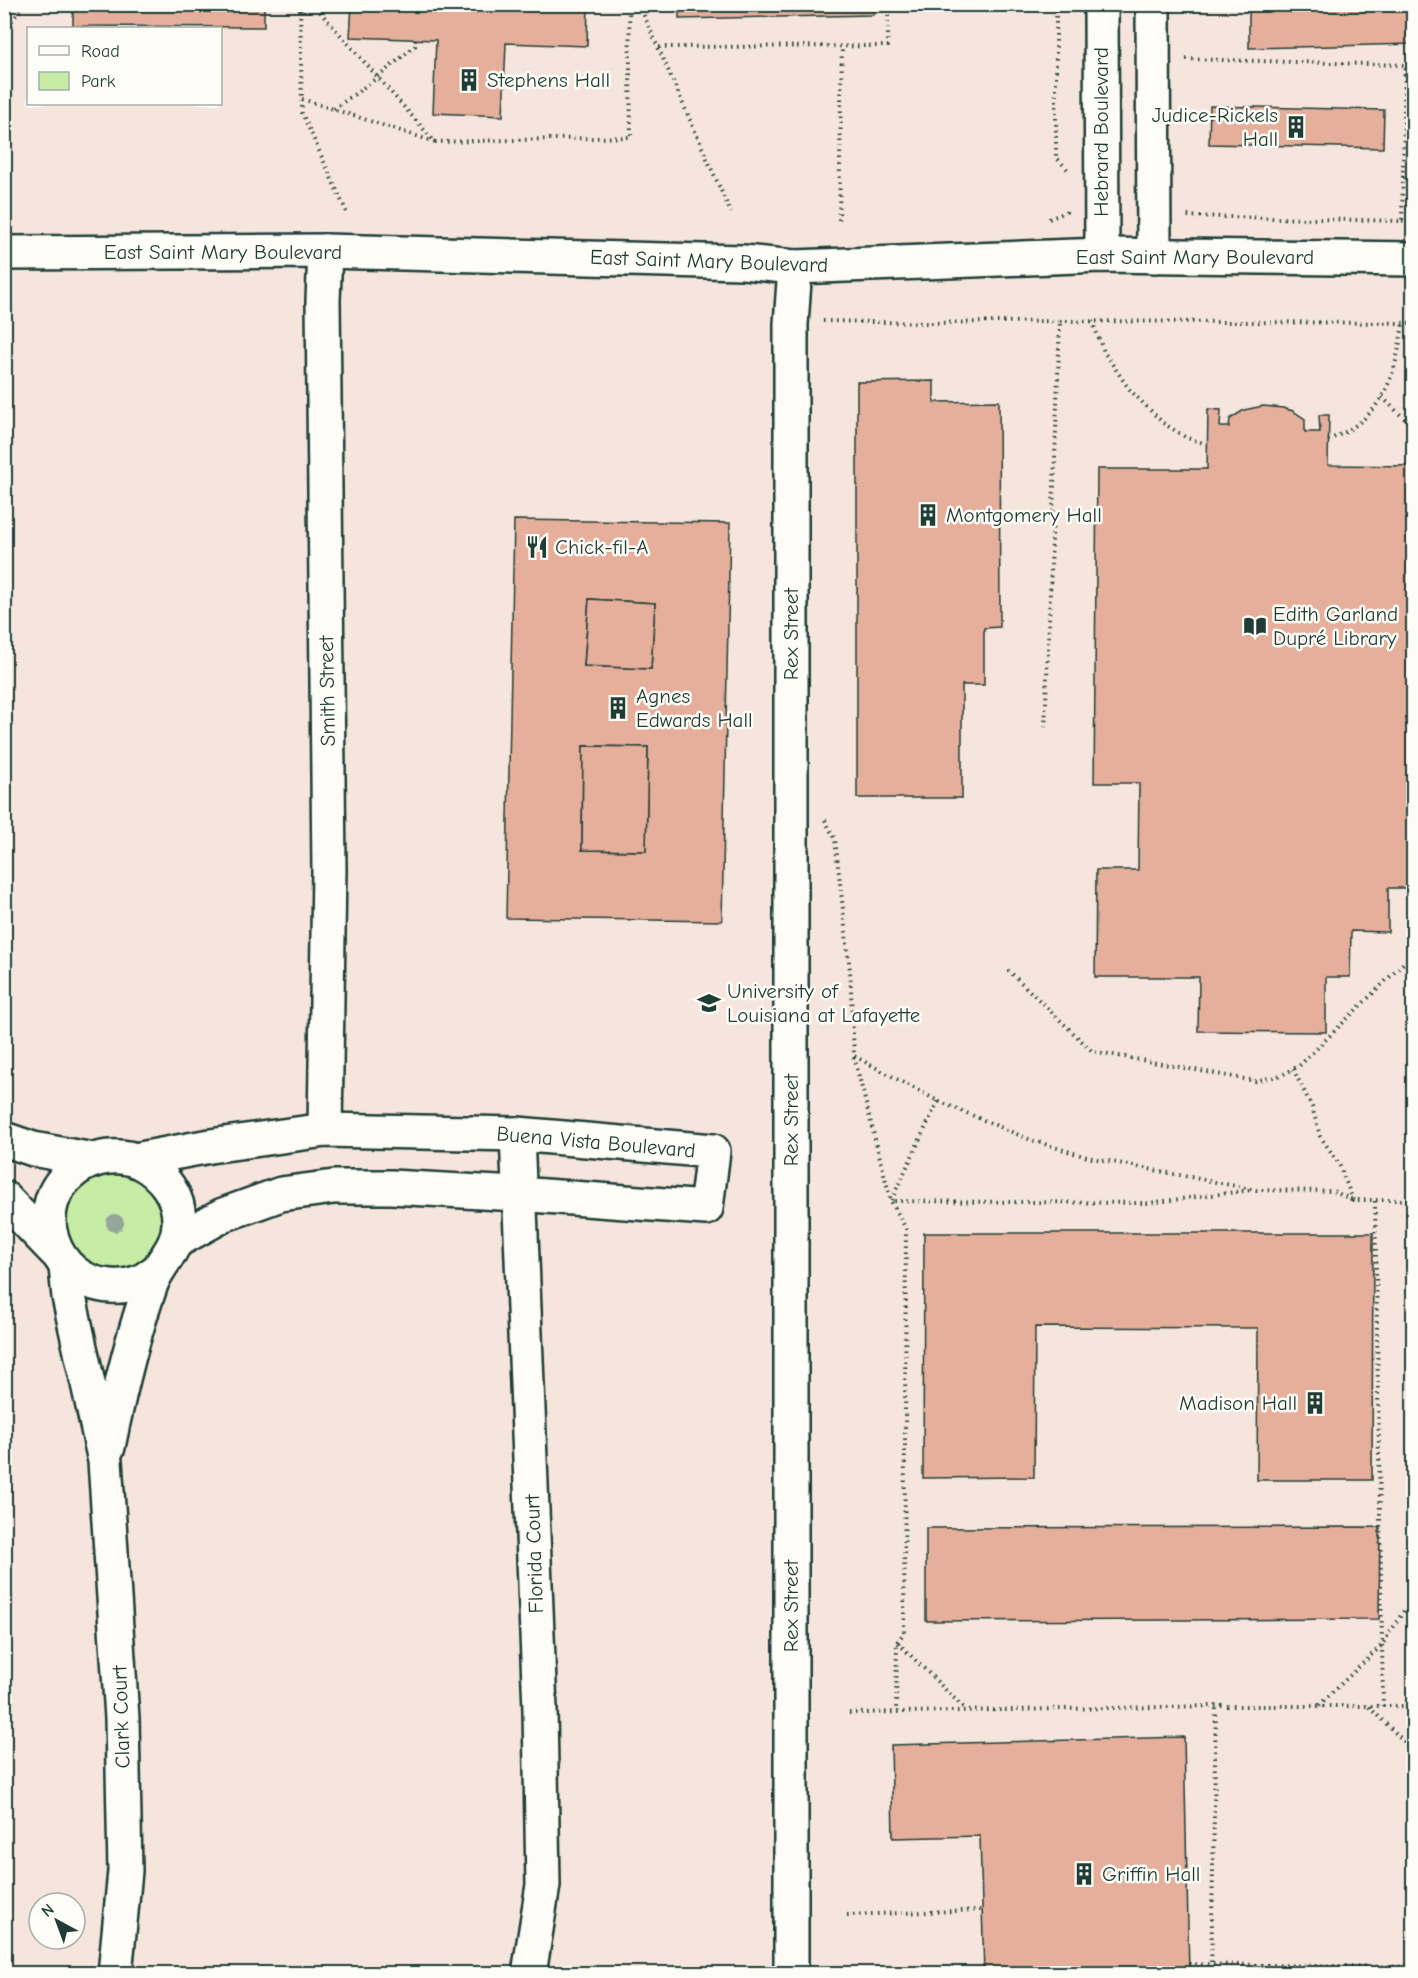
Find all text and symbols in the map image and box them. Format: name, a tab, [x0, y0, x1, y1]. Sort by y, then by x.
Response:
legend	[27, 27, 222, 105]
text: Road	[81, 41, 120, 62]
street label: Hebrard Boulevard	[1089, 47, 1113, 217]
building icon: Stephens Hall	[456, 67, 482, 93]
place label: Stephens Hall	[487, 68, 610, 92]
text: Park	[81, 71, 116, 92]
place label: Judice-Rickels Hall	[1152, 103, 1278, 151]
building icon: Judice-Rickels Hall	[1283, 114, 1309, 140]
street label: East Saint Mary Boulevard	[104, 240, 342, 264]
street label: East Saint Mary Boulevard	[590, 245, 828, 277]
street label: East Saint Mary Boulevard	[1076, 245, 1314, 269]
building icon: Montgomery Hall	[915, 502, 941, 528]
place label: Montgomery Hall	[946, 503, 1102, 527]
restaurant icon: Chick-fil-A	[524, 534, 550, 560]
place label: Chick-fil-A	[555, 535, 649, 559]
street label: Rex Street	[779, 587, 803, 680]
place label: Edith Garland Dupré Library	[1273, 602, 1398, 650]
library icon: Edith Garland Dupré Library	[1242, 613, 1268, 639]
street label: Smith Street	[314, 635, 340, 746]
place label: Agnes Edwards Hall	[636, 684, 753, 732]
building icon: Agnes Edwards Hall	[605, 695, 631, 721]
place label: University of Louisiana at Lafayette	[727, 979, 920, 1027]
school or university icon: University of Louisiana at Lafayette	[696, 990, 722, 1016]
street label: Rex Street	[779, 1073, 803, 1166]
street label: Buena Vista Boulevard	[495, 1121, 697, 1163]
building icon: Madison Hall	[1302, 1390, 1328, 1416]
place label: Madison Hall	[1179, 1391, 1297, 1415]
street label: Florida Court	[520, 1493, 548, 1614]
street label: Rex Street	[779, 1559, 803, 1652]
street label: Clark Court	[107, 1664, 135, 1769]
building icon: Griffin Hall	[1071, 1861, 1097, 1887]
place label: Griffin Hall	[1102, 1862, 1200, 1886]
north arrow	[27, 1891, 87, 1951]
text: N	[38, 1900, 58, 1921]

